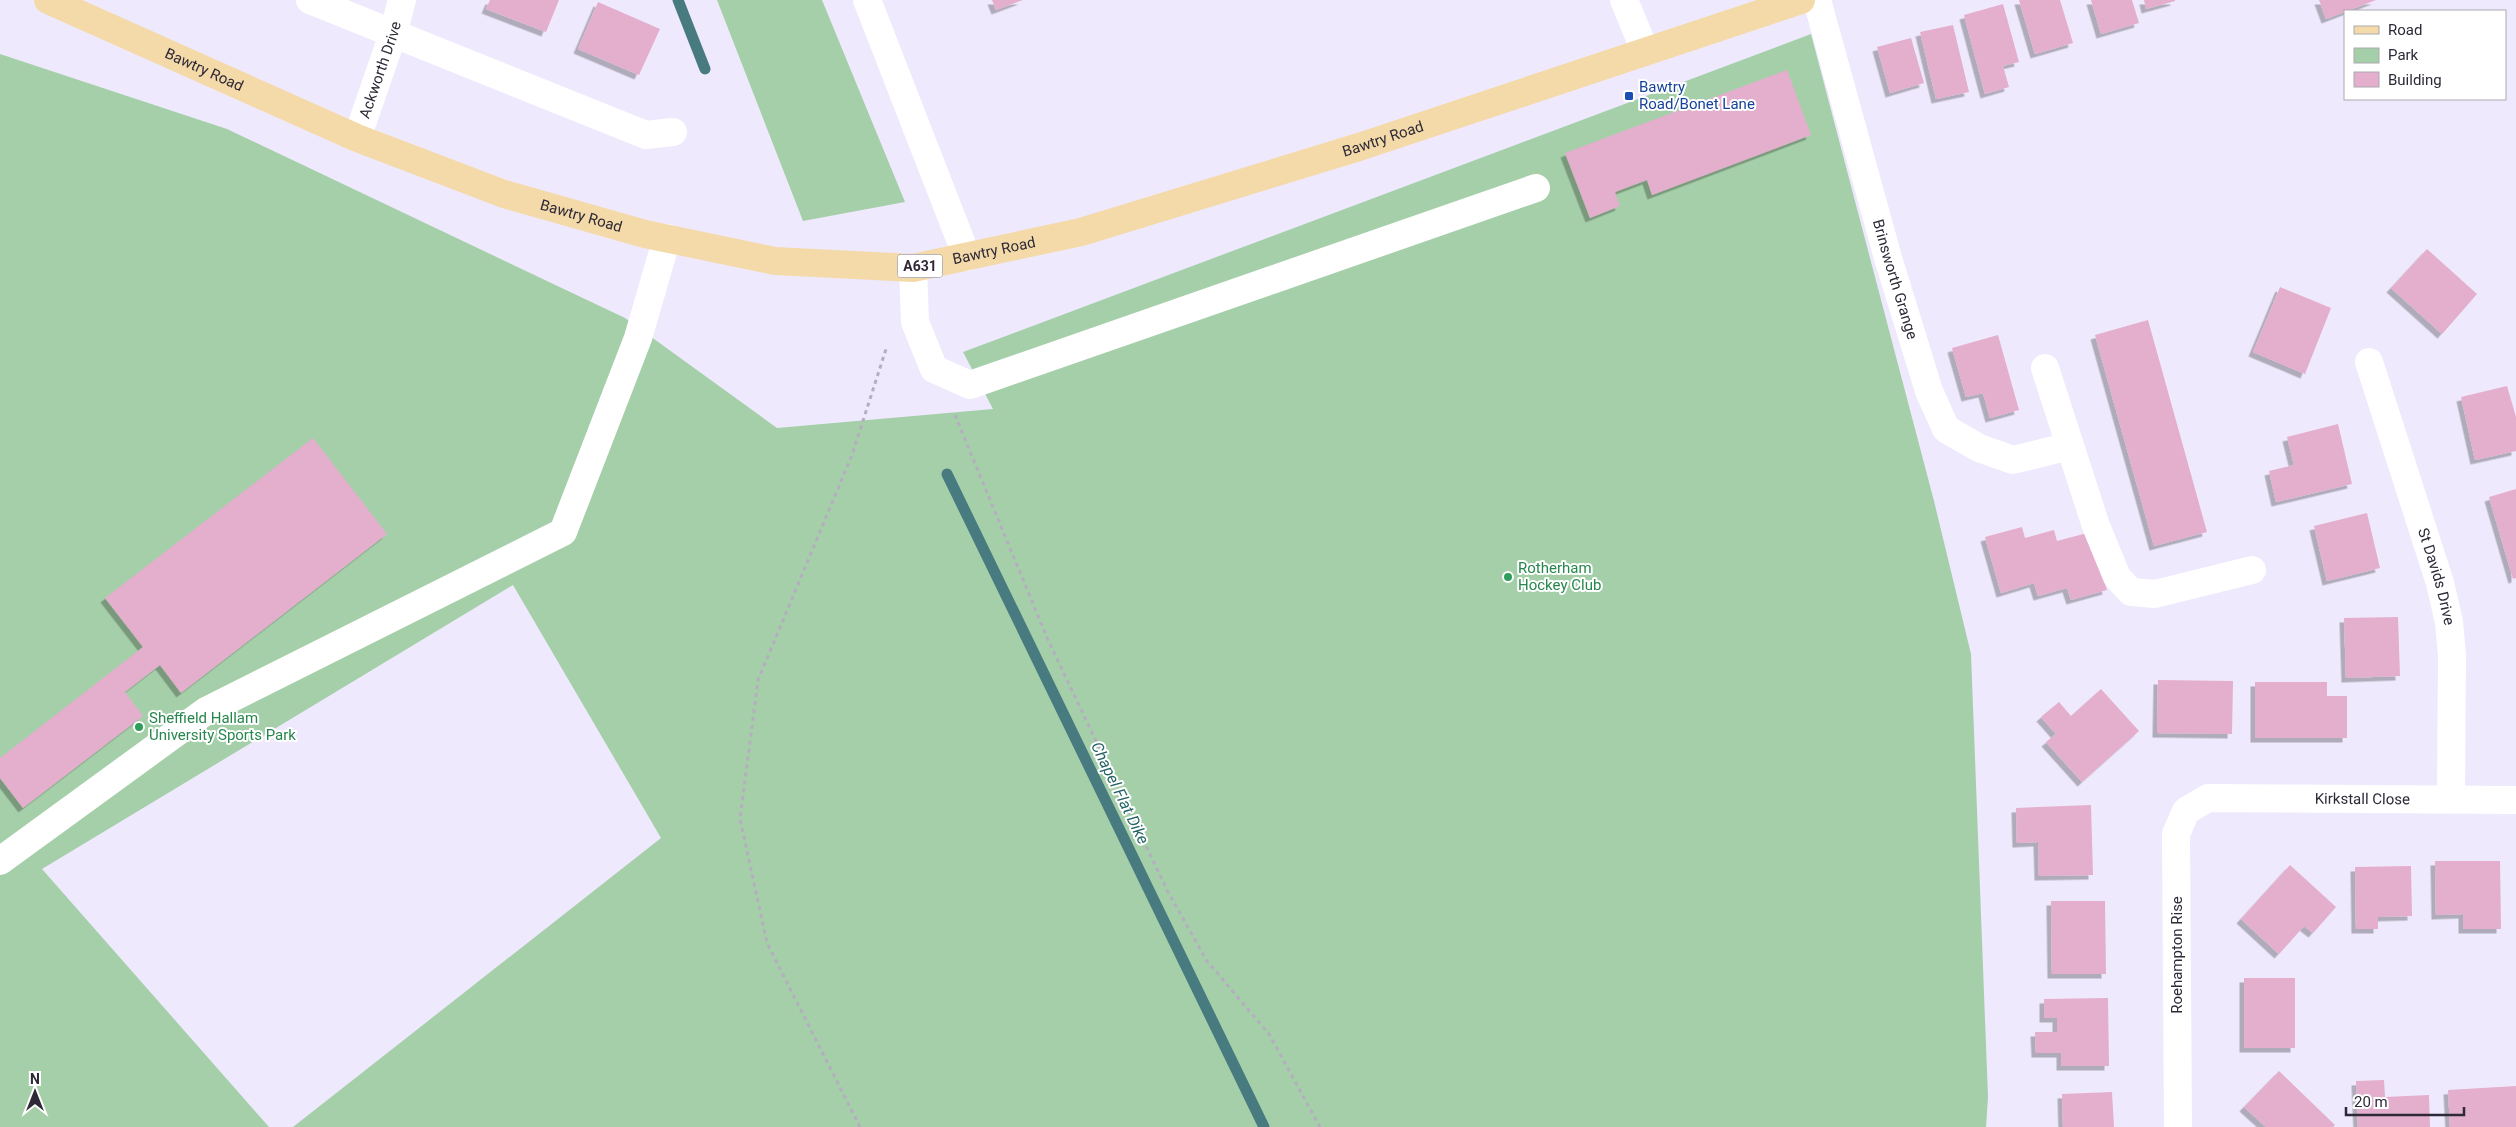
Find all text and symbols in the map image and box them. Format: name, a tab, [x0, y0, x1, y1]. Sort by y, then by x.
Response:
legend	[2344, 10, 2506, 100]
street label: Ackworth Drive	[355, 20, 405, 121]
text: Road	[2388, 21, 2422, 39]
street label: Bawtry Road	[162, 44, 246, 95]
text: Park	[2388, 46, 2419, 64]
text: Building	[2388, 71, 2442, 89]
place label: Bawtry Road/Bonet Lane	[1639, 78, 1755, 113]
marker: Bawtry Road/Bonet Lane	[1623, 90, 1635, 102]
street label: Bawtry Road	[1340, 117, 1426, 161]
street label: Bawtry Road	[538, 196, 624, 236]
street label: Brinsworth Grange	[1869, 217, 1922, 341]
street label: Bawtry Road	[951, 233, 1037, 268]
road number: A631	[898, 255, 942, 278]
street label: St Davids Drive	[2414, 526, 2458, 627]
place label: Rotherham Hockey Club	[1518, 559, 1601, 594]
marker: Rotherham Hockey Club	[1502, 571, 1514, 583]
place label: Sheffield Hallam University Sports Park	[149, 709, 296, 744]
marker: Sheffield Hallam University Sports Park	[133, 721, 145, 733]
water label: Chapel Flat Dike	[1087, 739, 1153, 847]
street label: Kirkstall Close	[2315, 790, 2410, 808]
street label: Roehampton Rise	[2168, 896, 2186, 1014]
north arrow	[10, 1067, 60, 1117]
text: N	[30, 1071, 40, 1087]
scale bar	[2346, 1084, 2464, 1116]
text: 20 m	[2354, 1093, 2388, 1111]

